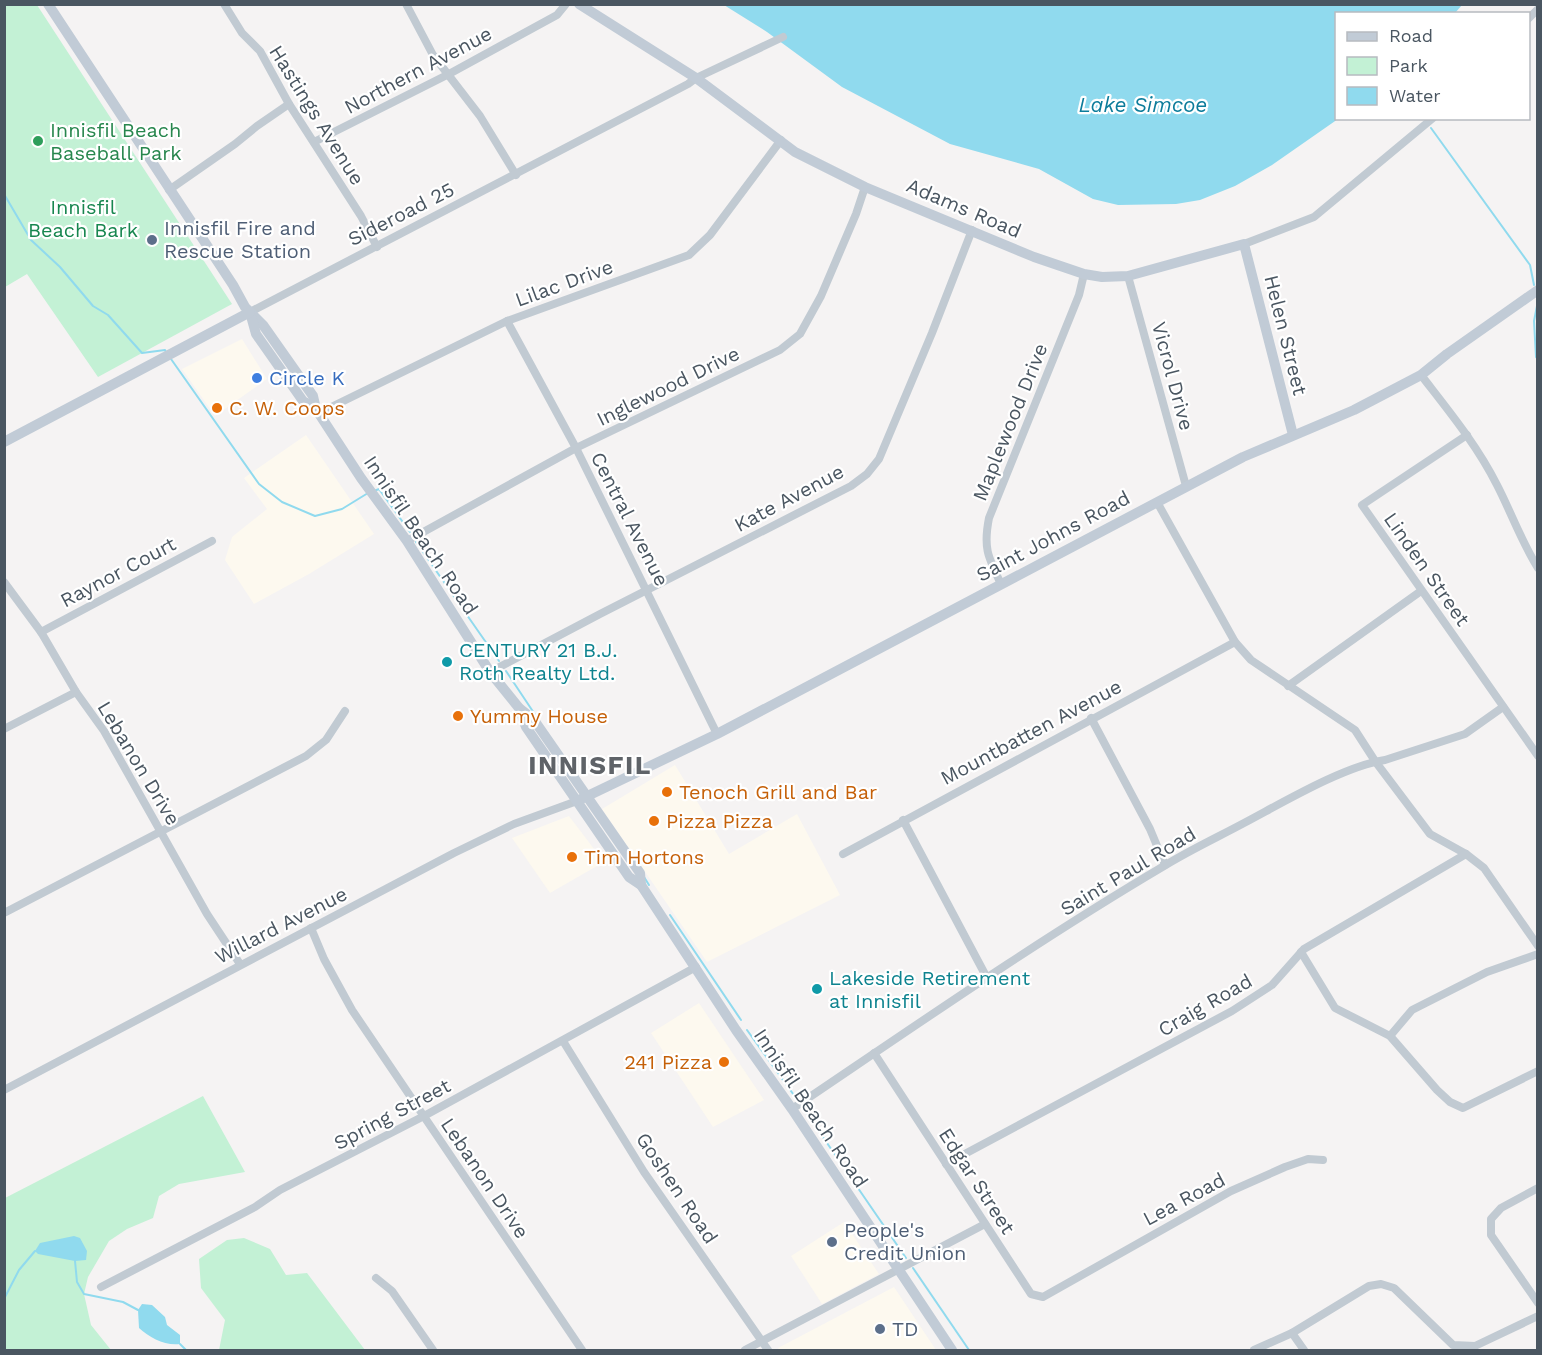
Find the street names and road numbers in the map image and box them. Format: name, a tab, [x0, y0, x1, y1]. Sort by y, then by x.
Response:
street label: Northern Avenue	[340, 21, 496, 119]
street label: Hastings Avenue	[264, 41, 370, 189]
street label: Adams Road	[903, 173, 1025, 243]
street label: Sideroad 25	[344, 177, 458, 251]
street label: Lilac Drive	[512, 254, 616, 312]
street label: Helen Street	[1259, 272, 1313, 398]
street label: Vicrol Drive	[1147, 319, 1199, 433]
street label: Maplewood Drive	[967, 340, 1053, 504]
street label: Inglewood Drive	[593, 341, 743, 431]
street label: Central Avenue	[586, 448, 674, 590]
street label: Innisfil Beach Road	[359, 451, 483, 619]
street label: Kate Avenue	[730, 459, 848, 537]
street label: Saint Johns Road	[972, 485, 1134, 587]
street label: Linden Street	[1379, 508, 1475, 631]
street label: Raynor Court	[56, 531, 180, 612]
street label: Mountbatten Avenue	[936, 674, 1126, 790]
street label: Lebanon Drive	[93, 697, 185, 829]
street label: Saint Paul Road	[1056, 821, 1200, 921]
street label: Willard Avenue	[211, 881, 351, 969]
street label: Craig Road	[1154, 968, 1256, 1042]
street label: Innisfil Beach Road	[749, 1024, 873, 1192]
street label: Spring Street	[330, 1073, 455, 1155]
street label: Lebanon Drive	[436, 1113, 534, 1243]
street label: Edgar Street	[934, 1123, 1021, 1239]
street label: Goshen Road	[631, 1128, 723, 1248]
street label: Lea Road	[1139, 1167, 1229, 1231]

